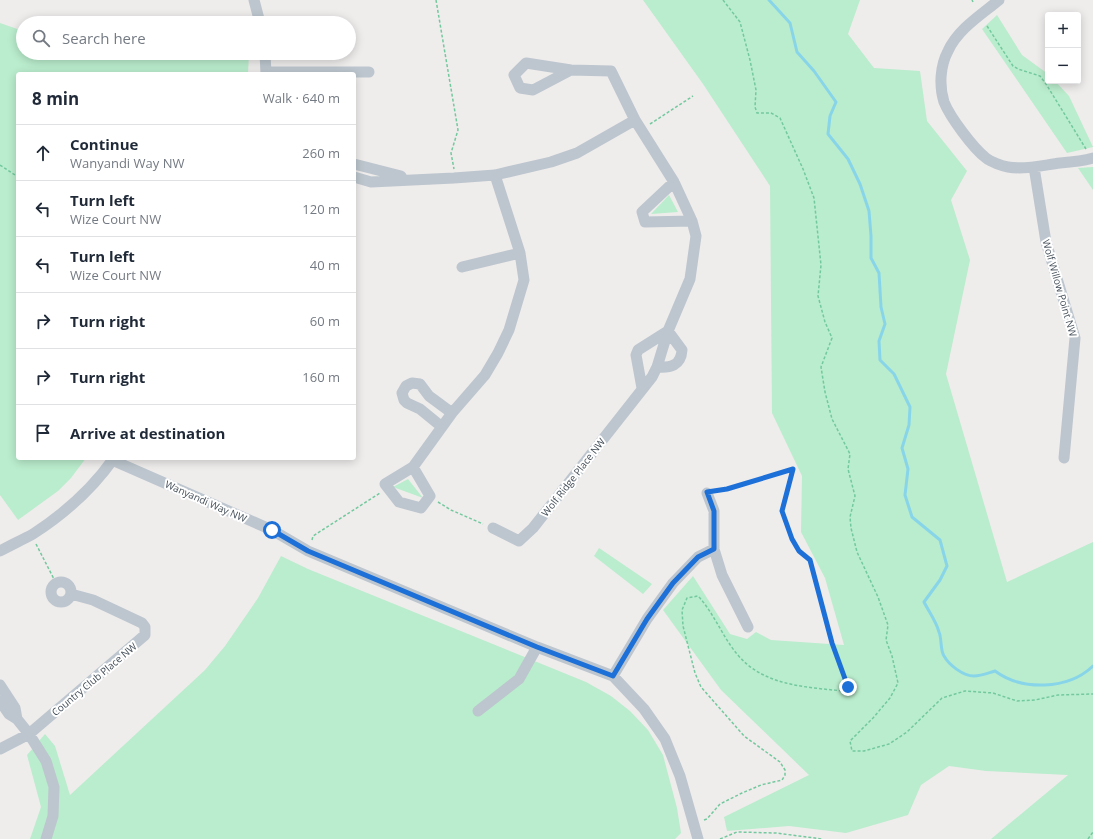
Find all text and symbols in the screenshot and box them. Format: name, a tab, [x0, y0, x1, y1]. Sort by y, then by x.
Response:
map controls	[1045, 12, 1081, 84]
button: +	[1045, 12, 1081, 48]
search box	[16, 16, 356, 60]
icon: search	[30, 27, 52, 49]
text: Search here	[62, 28, 146, 48]
button: −	[1045, 48, 1081, 84]
text: 8 min	[32, 87, 79, 110]
text: Walk · 640 m	[263, 89, 340, 107]
text: Continue	[70, 134, 138, 154]
icon: ahead	[32, 142, 54, 164]
text: 260 m	[302, 144, 340, 162]
text: Wanyandi Way NW	[70, 154, 184, 172]
text: Turn left	[70, 190, 135, 210]
icon: left	[32, 198, 54, 220]
text: 120 m	[302, 200, 340, 218]
text: Wize Court NW	[70, 210, 161, 228]
street label: Wolf Willow Point NW	[1039, 238, 1081, 339]
text: Turn left	[70, 246, 135, 266]
icon: left	[32, 254, 54, 276]
text: 40 m	[310, 256, 340, 274]
text: Wize Court NW	[70, 266, 161, 284]
icon: right	[32, 310, 54, 332]
text: Turn right	[70, 311, 145, 331]
text: 60 m	[310, 312, 340, 330]
icon: right	[32, 366, 54, 388]
text: Turn right	[70, 367, 145, 387]
text: 160 m	[302, 368, 340, 386]
icon: arrive	[32, 422, 54, 444]
text: Arrive at destination	[70, 423, 225, 443]
street label: Wolf Ridge Place NW	[538, 434, 609, 519]
street label: Wanyandi Way NW	[163, 477, 250, 526]
route start	[263, 521, 281, 539]
street label: Country Club Place NW	[48, 639, 140, 719]
route end	[839, 678, 857, 696]

